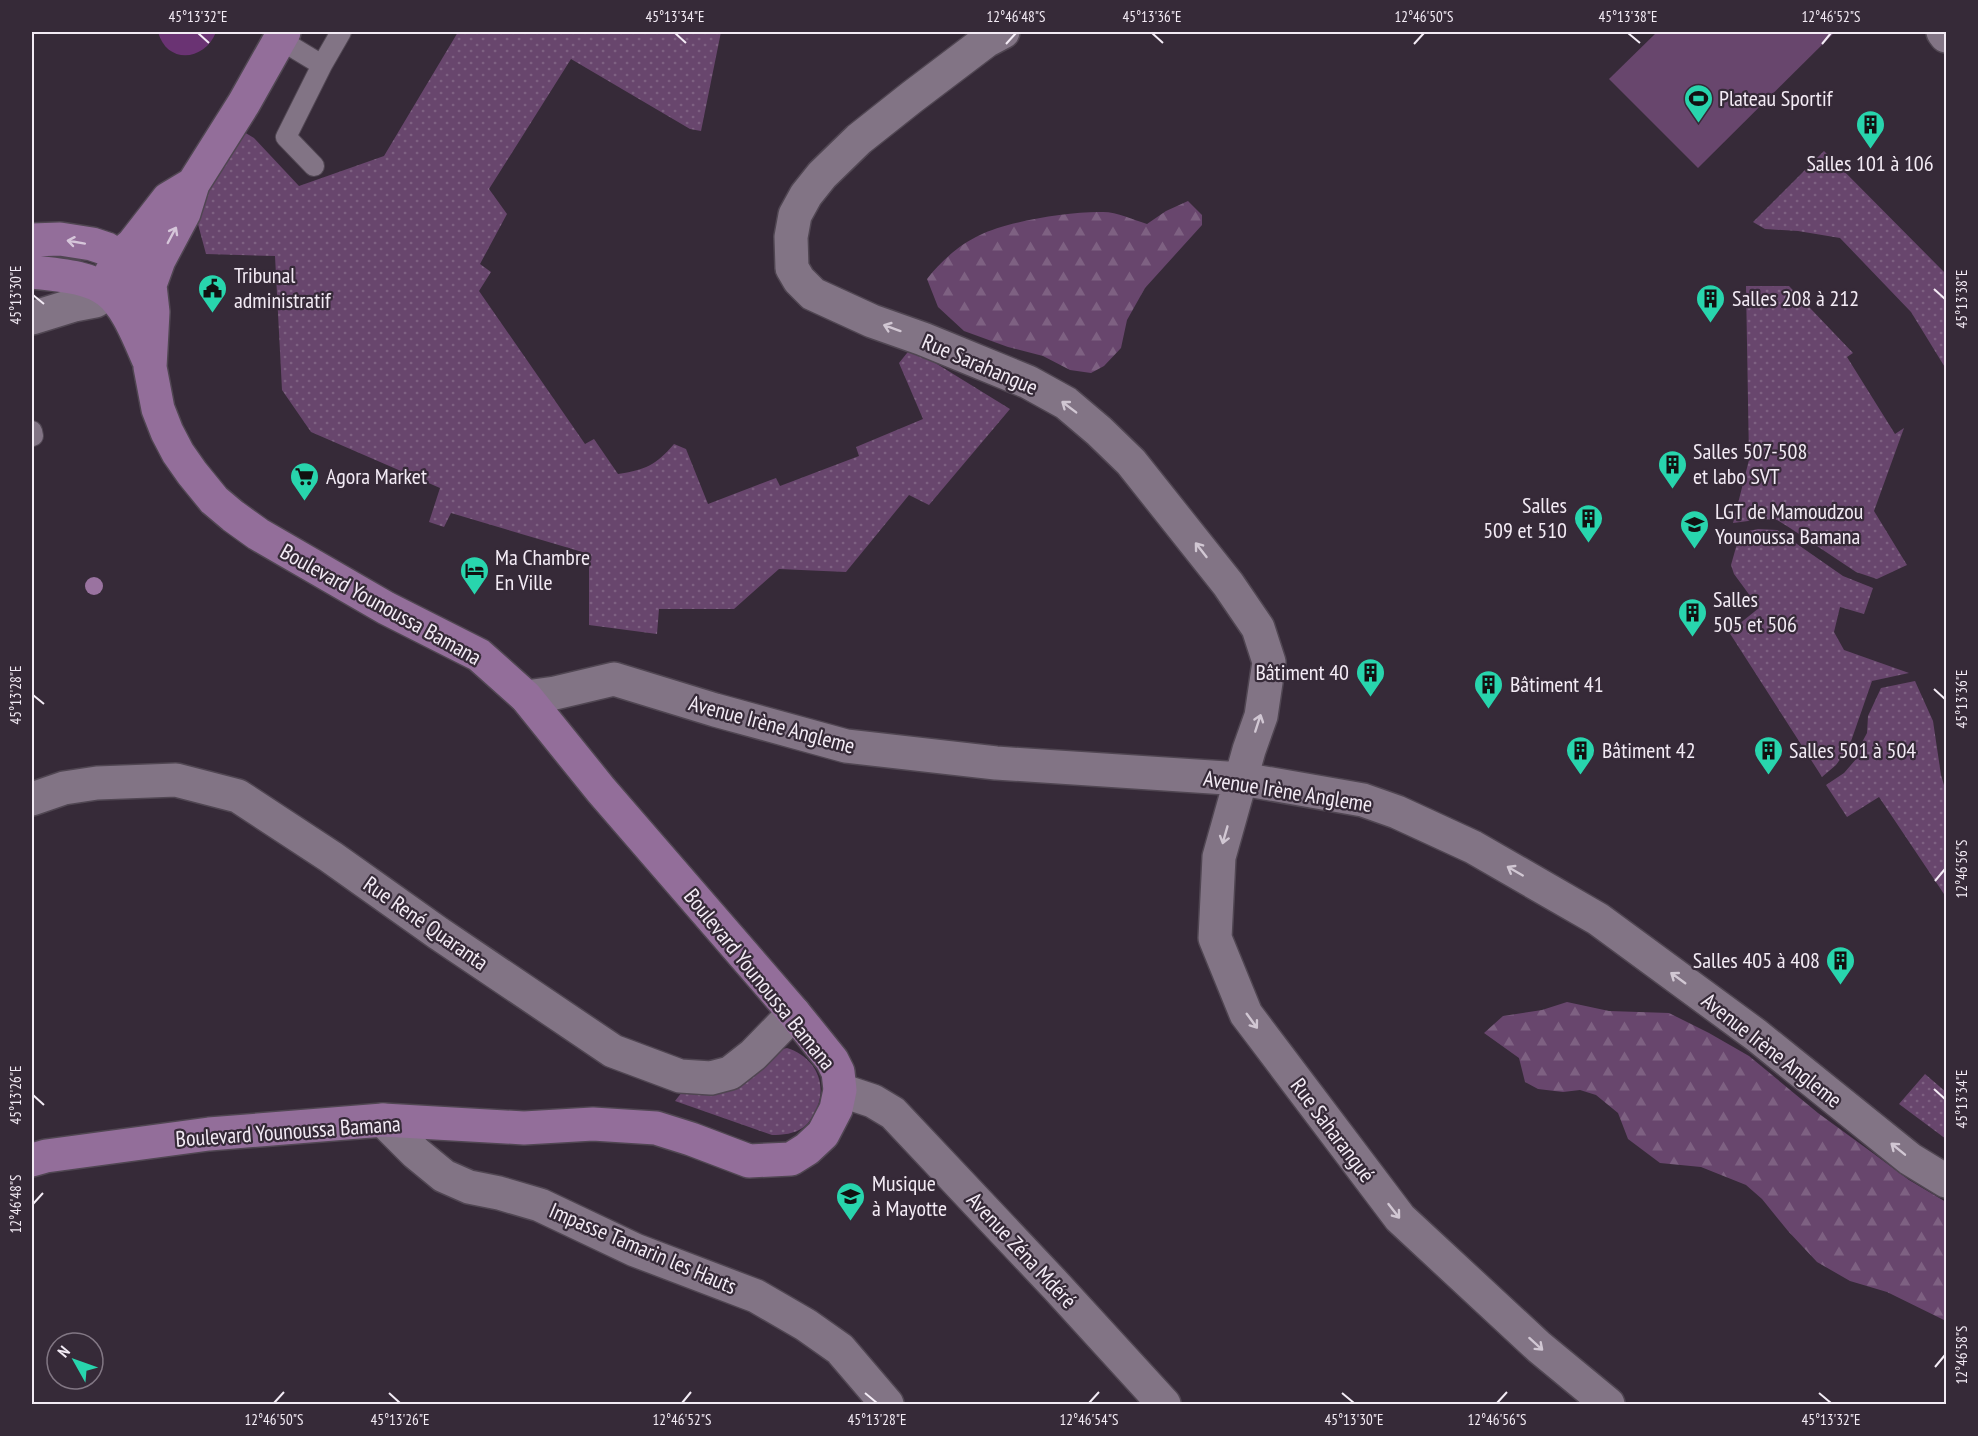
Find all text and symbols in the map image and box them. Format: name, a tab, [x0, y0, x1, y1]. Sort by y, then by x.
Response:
text: 45°13'32"E	[168, 7, 228, 26]
text: 45°13'34"E	[645, 7, 705, 26]
text: 12°46'48"S	[986, 7, 1046, 26]
text: 45°13'36"E	[1122, 7, 1182, 26]
text: 12°46'50"S	[1394, 7, 1454, 26]
text: 45°13'38"E	[1598, 7, 1658, 26]
text: 12°46'52"S	[1801, 7, 1861, 26]
sports icon: Plateau Sportif	[1682, 82, 1714, 124]
place label: Plateau Sportif	[1719, 84, 1834, 112]
building icon: Salles 101 à 106	[1854, 108, 1886, 150]
place label: Salles 101 à 106	[1806, 149, 1934, 177]
one-way arrow	[167, 226, 178, 244]
one-way arrow	[67, 236, 87, 247]
place label: Tribunal administratif	[234, 261, 332, 314]
text: 45°13'30"E	[6, 265, 25, 325]
text: 45°13'38"E	[1952, 269, 1971, 329]
public building icon: Tribunal administratif	[197, 272, 229, 314]
building icon: Salles 208 à 212	[1695, 282, 1727, 324]
place label: Salles 208 à 212	[1732, 284, 1859, 312]
one-way arrow	[883, 322, 901, 333]
street label: Rue Sarahangue	[918, 327, 1042, 401]
one-way arrow	[1062, 400, 1078, 413]
place label: Salles 507-508 et labo SVT	[1693, 437, 1807, 490]
building icon: Salles 507-508 et labo SVT	[1656, 448, 1688, 490]
supermarket icon: Agora Market	[289, 460, 321, 502]
place label: Agora Market	[326, 462, 427, 490]
place label: Salles 509 et 510	[1483, 491, 1567, 544]
place label: LGT de Mamoudzou Younoussa Bamana	[1715, 497, 1863, 550]
building icon: Salles 509 et 510	[1572, 502, 1604, 544]
school or university icon: LGT de Mamoudzou Younoussa Bamana	[1678, 508, 1710, 550]
street label: Boulevard Younoussa Bamana	[276, 537, 486, 671]
one-way arrow	[1194, 542, 1207, 558]
place label: Ma Chambre En Ville	[495, 543, 590, 596]
hotel icon: Ma Chambre En Ville	[458, 554, 490, 596]
place label: Salles 505 et 506	[1713, 585, 1797, 638]
building icon: Salles 505 et 506	[1676, 596, 1708, 638]
building icon: Bâtiment 40	[1354, 656, 1386, 698]
place label: Bâtiment 40	[1255, 658, 1349, 686]
text: 45°13'28"E	[6, 665, 25, 725]
building icon: Bâtiment 41	[1473, 668, 1505, 710]
text: 45°13'36"E	[1952, 669, 1971, 729]
place label: Bâtiment 41	[1510, 670, 1604, 698]
street label: Avenue Irène Angleme	[686, 688, 858, 760]
one-way arrow	[1253, 714, 1264, 733]
building icon: Bâtiment 42	[1565, 734, 1597, 776]
building icon: Salles 501 à 504	[1752, 734, 1784, 776]
place label: Bâtiment 42	[1602, 736, 1696, 764]
place label: Salles 501 à 504	[1789, 736, 1916, 764]
street label: Avenue Irène Angleme	[1202, 764, 1374, 818]
one-way arrow	[1219, 825, 1230, 844]
text: 12°46'56"S	[1952, 839, 1971, 899]
one-way arrow	[1507, 865, 1524, 877]
street label: Rue René Quaranta	[358, 870, 494, 976]
street label: Boulevard Younoussa Bamana	[678, 883, 842, 1075]
building icon: Salles 405 à 408	[1825, 944, 1857, 986]
place label: Salles 405 à 408	[1693, 946, 1820, 974]
one-way arrow	[1670, 971, 1686, 984]
street label: Avenue Irène Angleme	[1696, 986, 1848, 1114]
one-way arrow	[1246, 1013, 1258, 1029]
text: 45°13'26"E	[6, 1065, 25, 1125]
text: 45°13'34"E	[1952, 1069, 1971, 1129]
street label: Rue Saharangué	[1285, 1072, 1381, 1188]
street label: Boulevard Younoussa Bamana	[175, 1109, 401, 1153]
one-way arrow	[1891, 1142, 1906, 1156]
place label: Musique à Mayotte	[872, 1169, 947, 1222]
text: 12°46'48"S	[6, 1174, 25, 1234]
school or university icon: Musique à Mayotte	[835, 1180, 867, 1222]
street label: Avenue Zéna Mdéré	[961, 1186, 1083, 1314]
street label: Impasse Tamarin les Hauts	[545, 1196, 741, 1300]
one-way arrow	[1388, 1202, 1400, 1218]
text: 12°46'58"S	[1952, 1325, 1971, 1385]
north arrow	[45, 1331, 105, 1391]
one-way arrow	[1528, 1337, 1543, 1351]
text: N	[53, 1342, 74, 1361]
text: 12°46'50"S	[244, 1410, 304, 1429]
text: 45°13'26"E	[370, 1410, 430, 1429]
text: 12°46'52"S	[652, 1410, 712, 1429]
text: 45°13'28"E	[847, 1410, 907, 1429]
text: 12°46'54"S	[1059, 1410, 1119, 1429]
text: 45°13'30"E	[1324, 1410, 1384, 1429]
text: 12°46'56"S	[1467, 1410, 1527, 1429]
text: 45°13'32"E	[1801, 1410, 1861, 1429]

